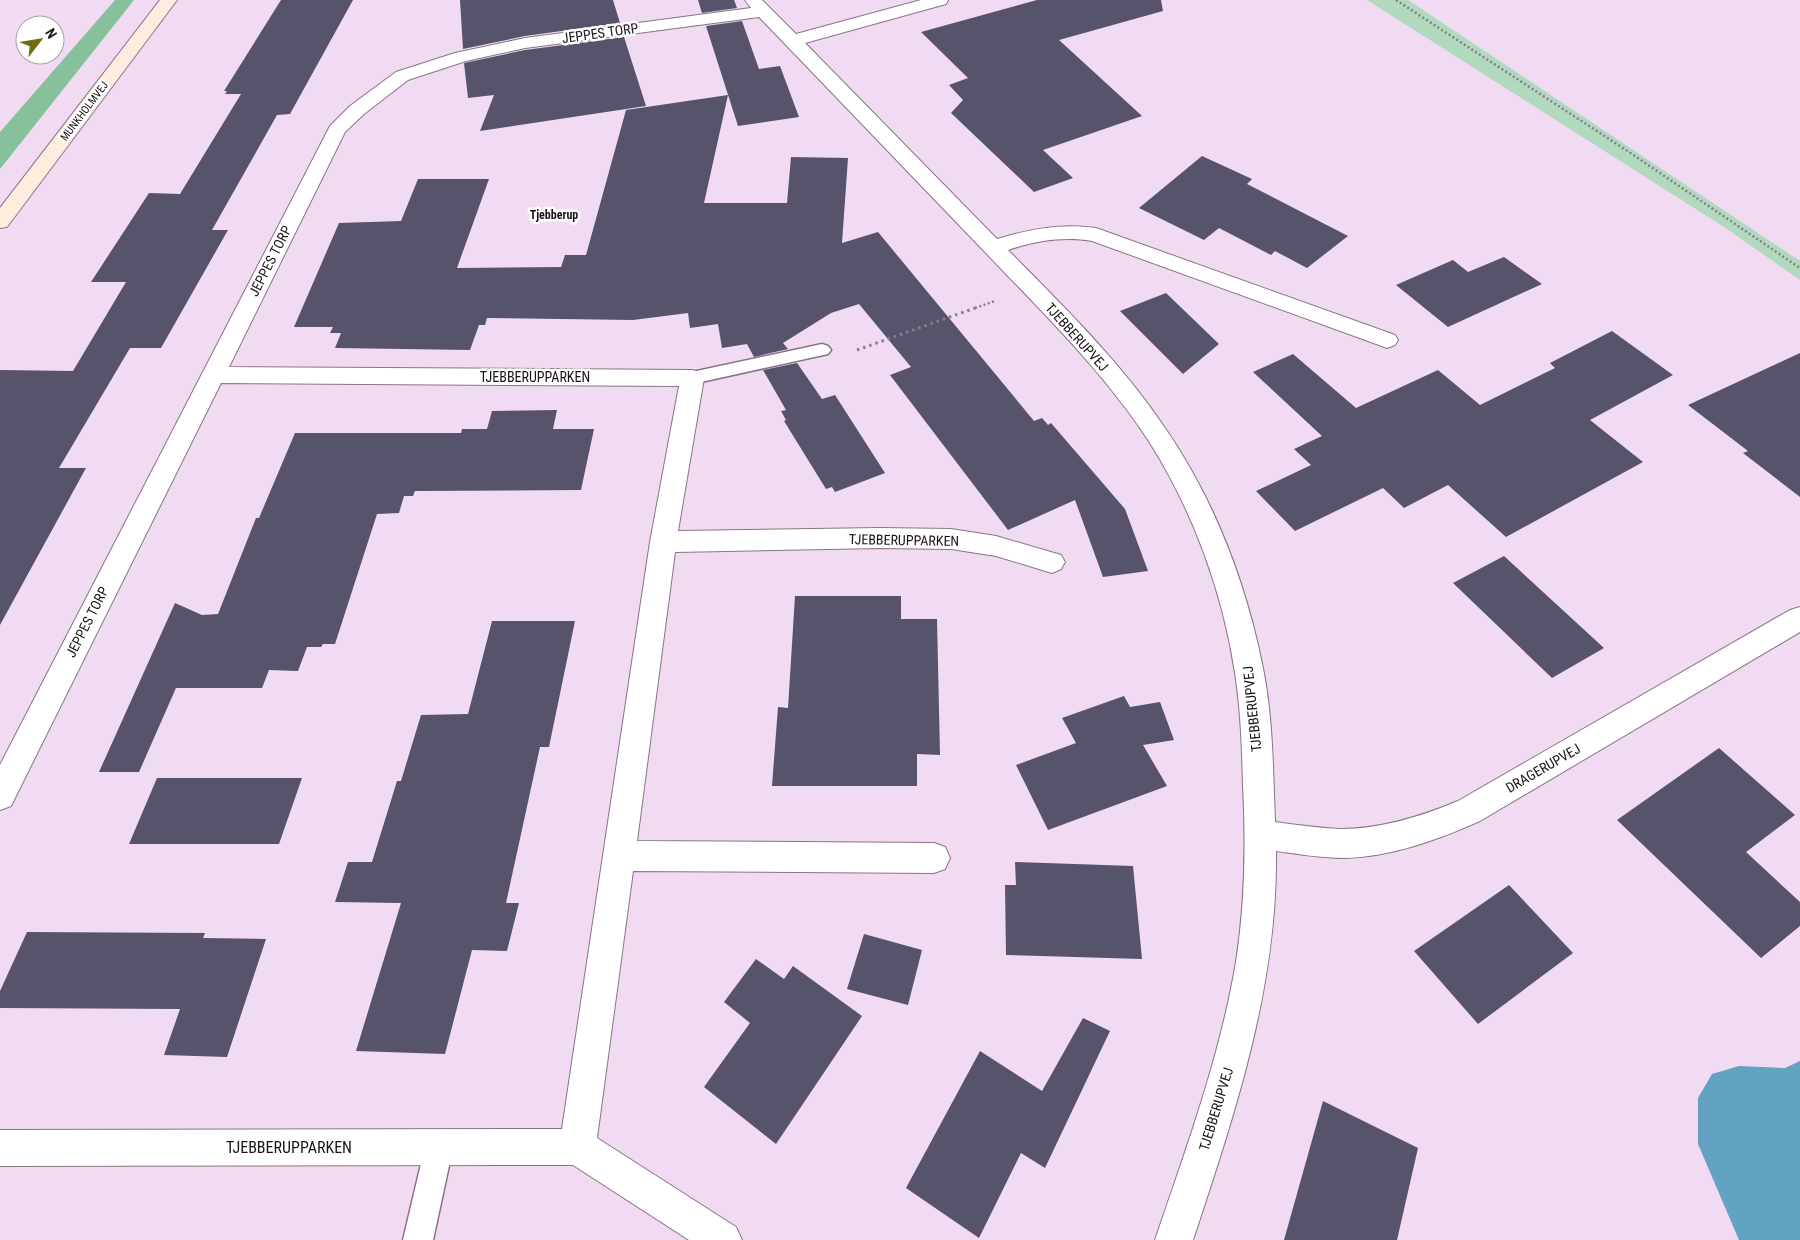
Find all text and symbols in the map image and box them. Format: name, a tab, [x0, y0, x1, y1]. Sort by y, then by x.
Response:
north arrow	[15, 15, 65, 65]
street label: JEPPES TORP	[561, 20, 640, 46]
text: N	[42, 26, 60, 41]
street label: MUNKHOLMVEJ	[58, 79, 111, 144]
district label: Tjebberup	[530, 208, 578, 222]
street label: JEPPES TORP	[245, 223, 295, 299]
street label: TJEBBERUPVEJ	[1042, 300, 1112, 374]
street label: TJEBBERUPPARKEN	[480, 369, 590, 385]
street label: TJEBBERUPPARKEN	[849, 531, 959, 549]
street label: JEPPES TORP	[62, 584, 112, 660]
street label: TJEBBERUPVEJ	[1240, 665, 1264, 753]
street label: DRAGERUPVEJ	[1503, 740, 1583, 796]
street label: TJEBBERUPVEJ	[1196, 1065, 1236, 1153]
street label: TJEBBERUPPARKEN	[226, 1138, 352, 1157]

